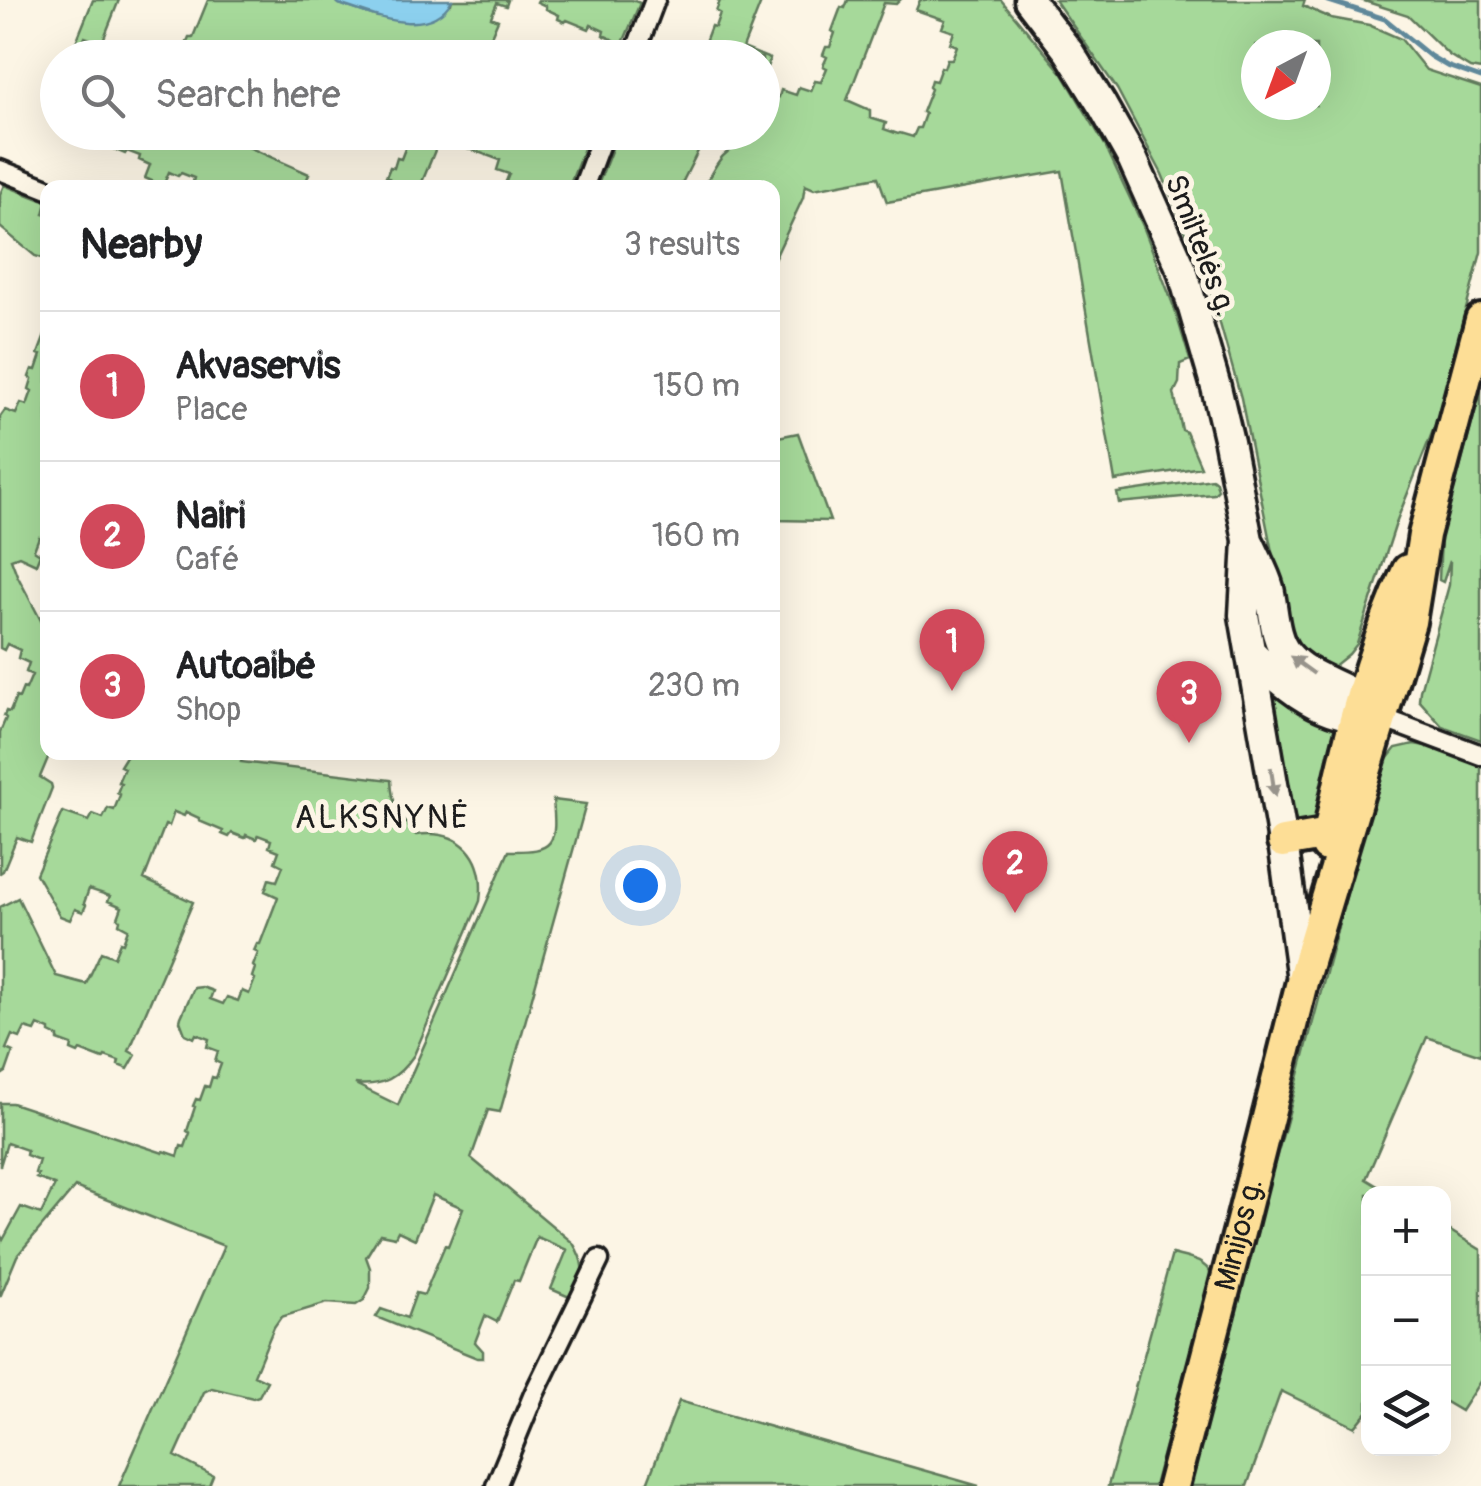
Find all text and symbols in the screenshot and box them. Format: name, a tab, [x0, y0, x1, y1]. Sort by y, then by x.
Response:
north arrow	[1241, 30, 1331, 120]
search box	[40, 40, 780, 150]
icon: search	[75, 68, 130, 123]
text: Search here	[155, 71, 341, 119]
street label: Smiltelės g.	[1157, 169, 1244, 321]
text: Nearby	[80, 219, 202, 271]
text: 3 results	[624, 225, 740, 265]
text: Akvaservis	[175, 342, 340, 390]
text: 1	[106, 366, 119, 406]
text: 150 m	[653, 366, 740, 406]
text: Place	[175, 390, 247, 430]
text: Nairi	[175, 492, 245, 540]
text: 2	[104, 516, 121, 556]
text: 160 m	[652, 516, 740, 556]
text: Café	[175, 540, 240, 580]
pin: 1	[920, 608, 984, 691]
text: Autoaibė	[175, 642, 316, 690]
one-way arrow	[1289, 656, 1315, 675]
pin: 3	[1156, 660, 1222, 743]
text: 3	[104, 666, 121, 706]
text: 230 m	[648, 666, 740, 706]
text: Shop	[175, 690, 241, 730]
one-way arrow	[1266, 766, 1281, 798]
district label: ALKSNYNĖ	[295, 798, 471, 838]
pin: 2	[982, 830, 1048, 913]
your location	[615, 860, 666, 911]
street label: Minijos g.	[1207, 1175, 1271, 1294]
map controls	[1361, 1186, 1451, 1456]
button: +	[1361, 1186, 1451, 1276]
button: −	[1361, 1276, 1451, 1366]
button: layers	[1361, 1366, 1451, 1456]

